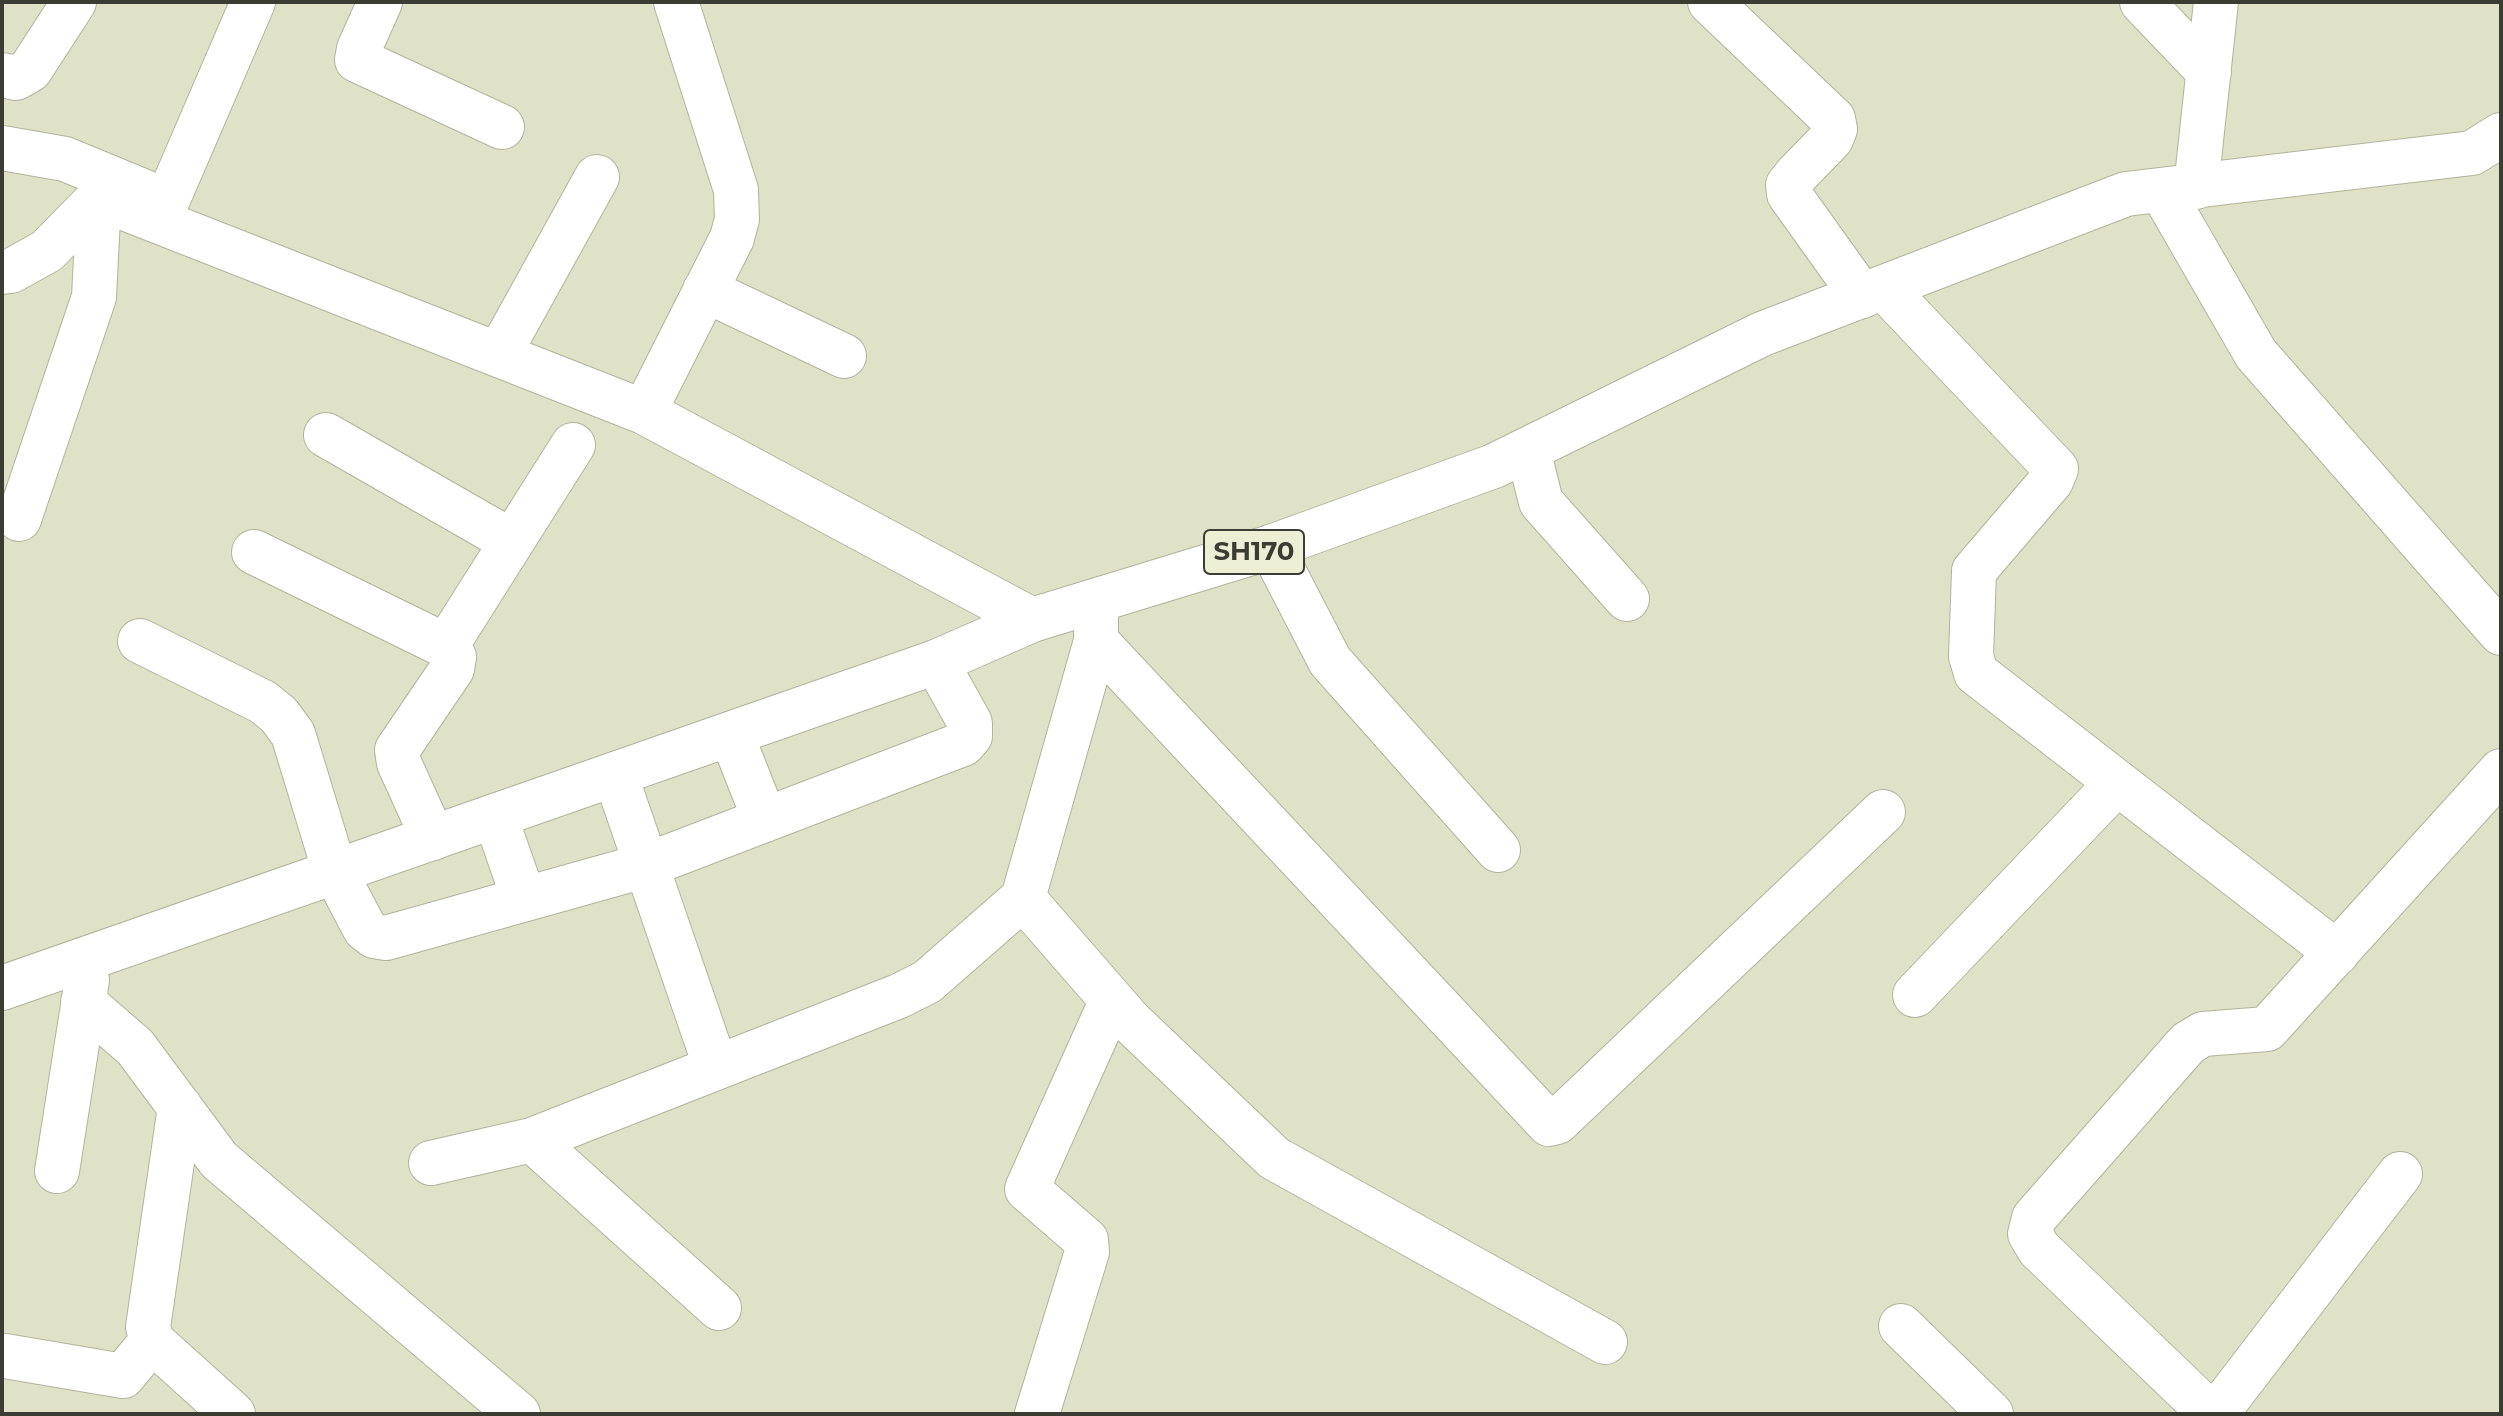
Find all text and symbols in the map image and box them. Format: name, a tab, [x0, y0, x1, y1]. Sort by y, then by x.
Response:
road number: SH170	[1204, 530, 1304, 574]

